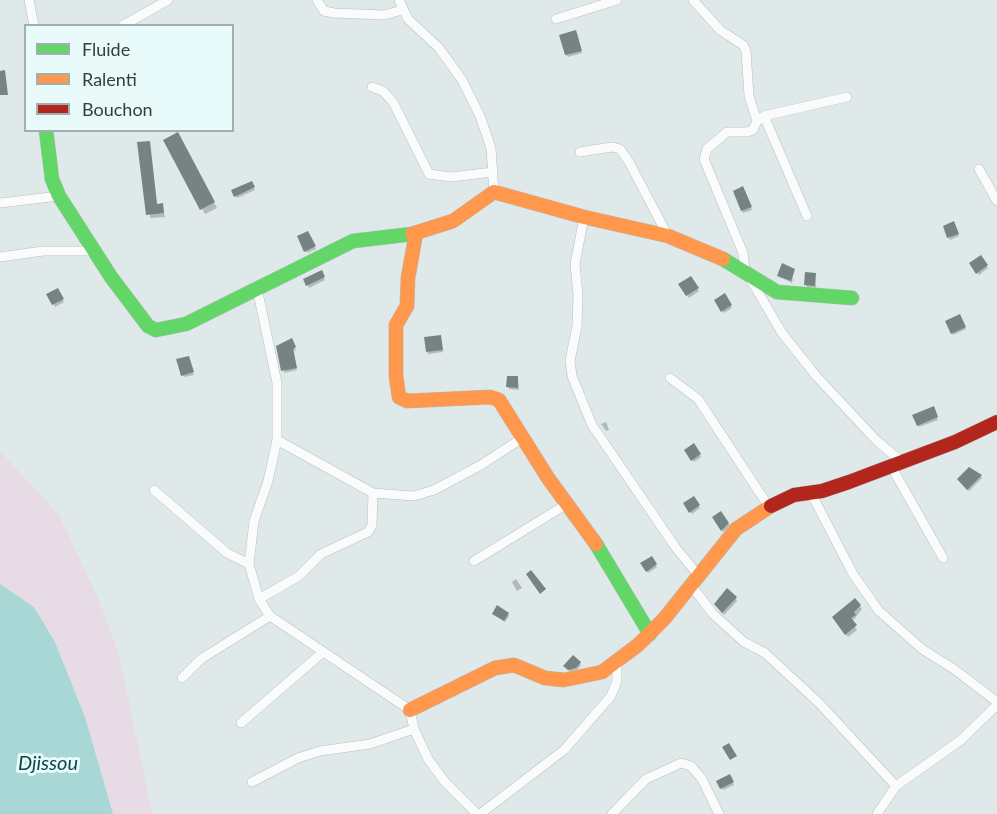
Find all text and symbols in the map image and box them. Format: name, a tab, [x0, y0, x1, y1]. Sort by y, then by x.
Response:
legend	[24, 24, 234, 132]
text: Fluide	[82, 38, 130, 60]
text: Ralenti	[82, 68, 137, 90]
text: Bouchon	[82, 98, 153, 120]
water label: Djissou	[18, 752, 78, 776]

